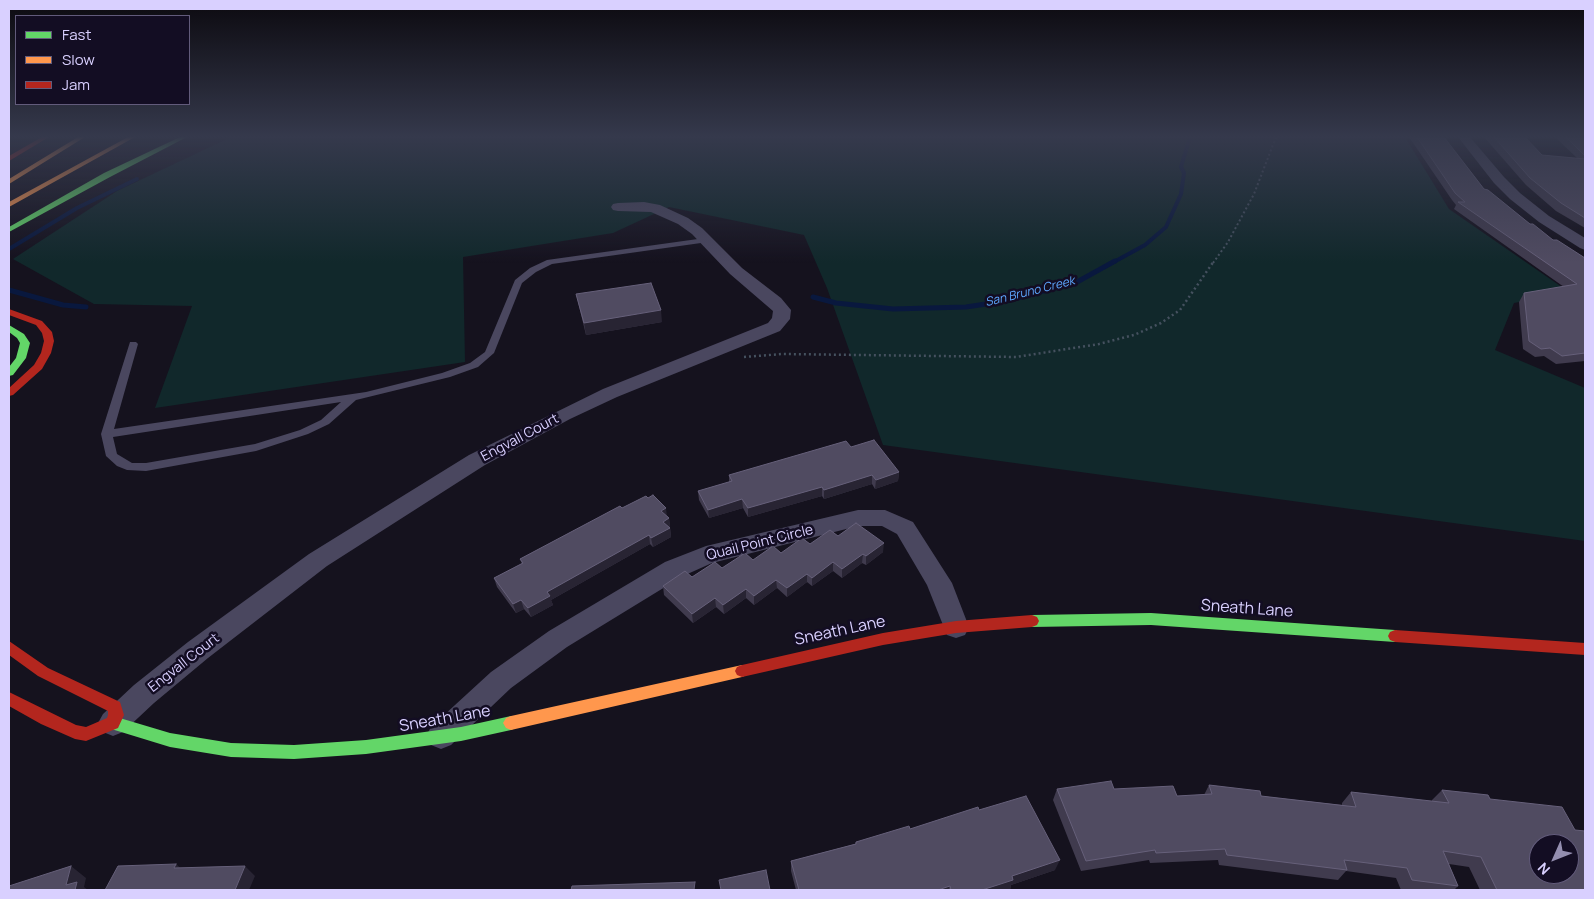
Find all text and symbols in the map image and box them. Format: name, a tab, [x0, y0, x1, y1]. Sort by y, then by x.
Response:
legend	[15, 15, 190, 105]
text: Fast	[62, 24, 91, 45]
text: Slow	[62, 49, 95, 70]
text: Jam	[62, 74, 90, 95]
water label: San Bruno Creek	[984, 274, 1076, 310]
street label: Engvall Court	[478, 410, 562, 466]
street label: Quail Point Circle	[705, 522, 815, 564]
street label: Sneath Lane	[1200, 596, 1294, 622]
street label: Sneath Lane	[793, 612, 887, 650]
street label: Engvall Court	[145, 630, 223, 696]
street label: Sneath Lane	[398, 702, 492, 736]
north arrow	[1529, 834, 1579, 884]
text: N	[1533, 859, 1554, 879]

